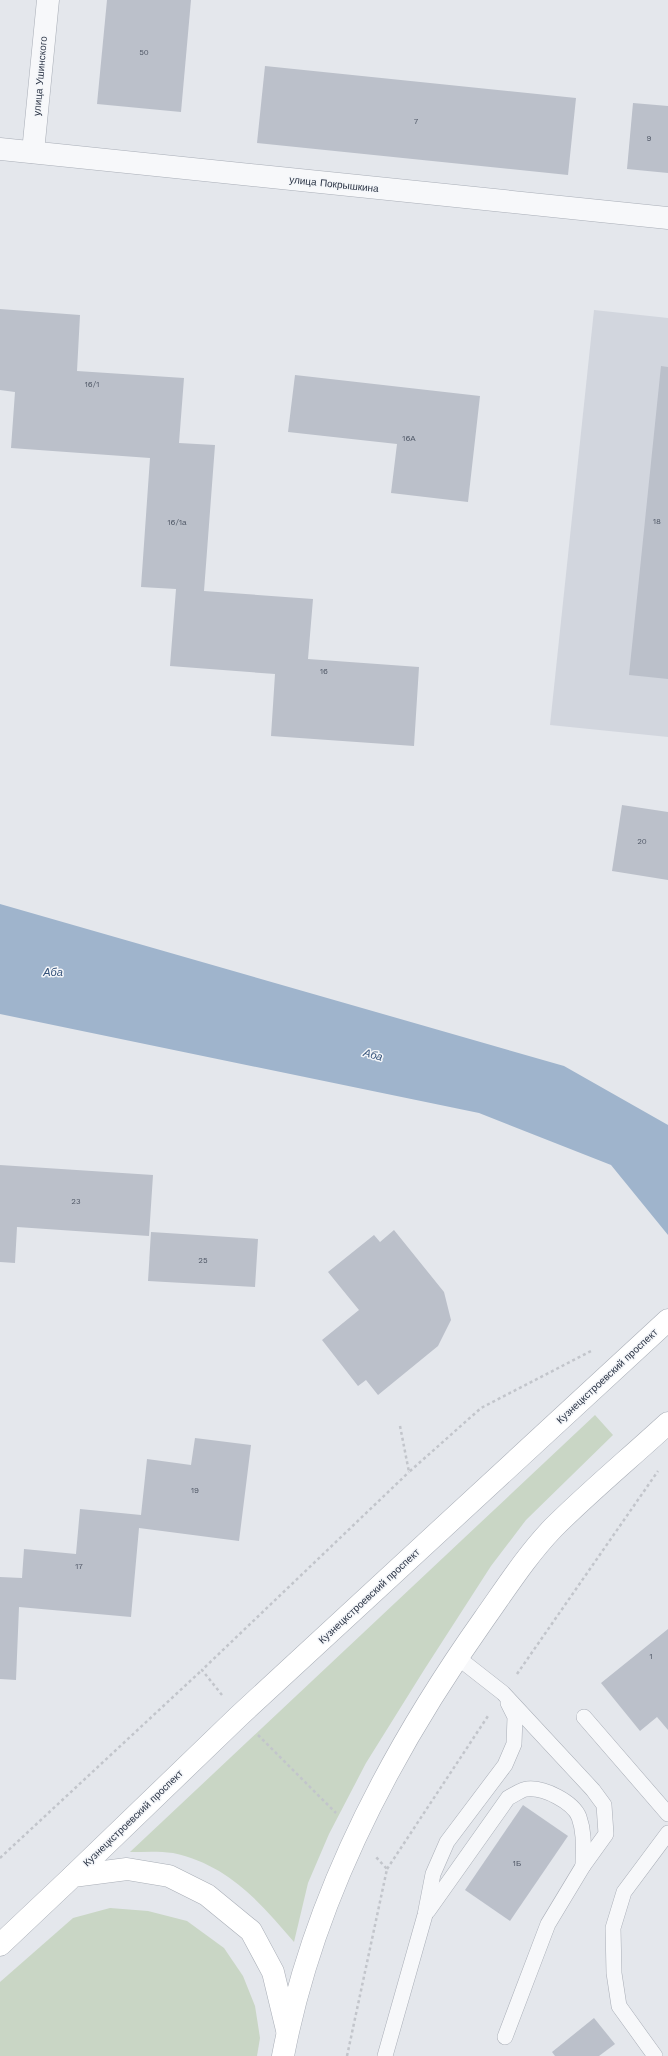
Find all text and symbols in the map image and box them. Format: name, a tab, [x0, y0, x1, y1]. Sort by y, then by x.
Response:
street label: улица Ушинского	[31, 35, 49, 116]
house number: 50	[139, 48, 149, 57]
house number: 7	[414, 117, 419, 126]
house number: 9	[647, 134, 652, 143]
street label: улица Покрышкина	[289, 174, 380, 194]
house number: 16/1	[85, 380, 99, 389]
house number: 16А	[402, 434, 416, 443]
house number: 18	[653, 517, 661, 526]
house number: 16/1а	[167, 518, 187, 527]
house number: 16	[320, 667, 328, 676]
house number: 20	[637, 837, 647, 846]
water label: Аба	[42, 966, 63, 979]
water label: Аба	[361, 1046, 384, 1064]
house number: 23	[71, 1197, 81, 1206]
house number: 25	[198, 1256, 208, 1265]
street label: Кузнецкстроевский проспект	[554, 1326, 660, 1426]
house number: 19	[191, 1486, 199, 1495]
street label: Кузнецкстроевский проспект	[316, 1546, 422, 1646]
house number: 17	[75, 1562, 83, 1571]
house number: 1	[649, 1652, 653, 1661]
street label: Кузнецкстроевский проспект	[81, 1767, 185, 1868]
house number: 1Б	[513, 1859, 521, 1868]

